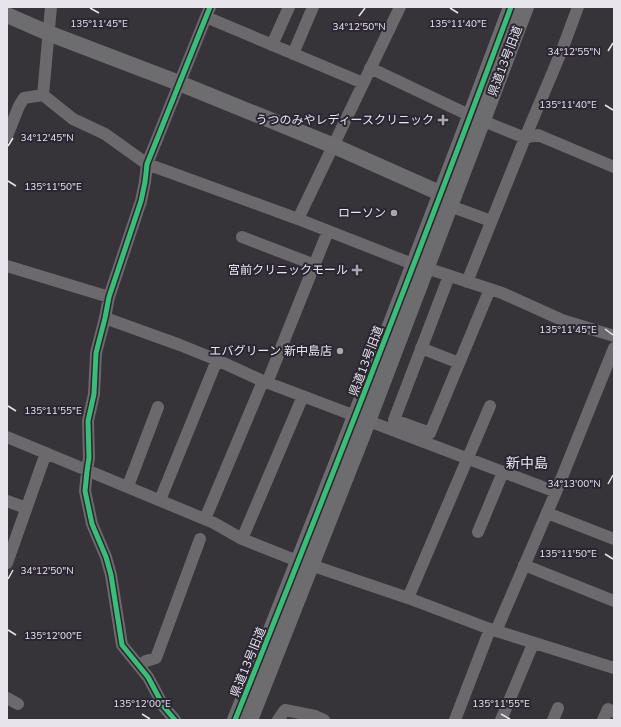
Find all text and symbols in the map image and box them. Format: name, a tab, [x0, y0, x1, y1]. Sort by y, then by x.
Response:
text: 135°11'45"E	[70, 17, 128, 31]
text: 135°11'40"E	[429, 17, 487, 31]
text: 34°12'50"N	[332, 20, 386, 34]
street label: 県道13号旧道	[484, 23, 526, 99]
text: 34°12'55"N	[547, 45, 601, 59]
text: 135°11'40"E	[539, 98, 597, 112]
place label: うつのみやレディースクリニック	[255, 112, 434, 128]
marker: うつのみやレディースクリニック	[437, 114, 449, 126]
text: 34°12'45"N	[20, 131, 74, 145]
text: 135°11'50"E	[24, 180, 82, 194]
place label: ローソン	[338, 205, 386, 221]
marker: ローソン	[389, 208, 399, 218]
place label: 宮前クリニックモール	[228, 262, 348, 278]
marker: 宮前クリニックモール	[351, 264, 363, 276]
street label: 県道13号旧道	[345, 323, 387, 399]
text: 135°11'45"E	[539, 323, 597, 337]
place label: エバグリーン 新中島店	[210, 343, 332, 359]
marker: エバグリーン 新中島店	[335, 346, 345, 356]
text: 135°11'55"E	[24, 404, 82, 418]
district label: 新中島	[506, 454, 548, 473]
text: 34°13'00"N	[547, 477, 601, 491]
text: 135°11'50"E	[539, 547, 597, 561]
text: 34°12'50"N	[20, 564, 74, 578]
street label: 県道13号旧道	[227, 625, 269, 699]
text: 135°12'00"E	[24, 629, 82, 643]
text: 135°12'00"E	[113, 697, 171, 711]
text: 135°11'55"E	[472, 697, 530, 711]

